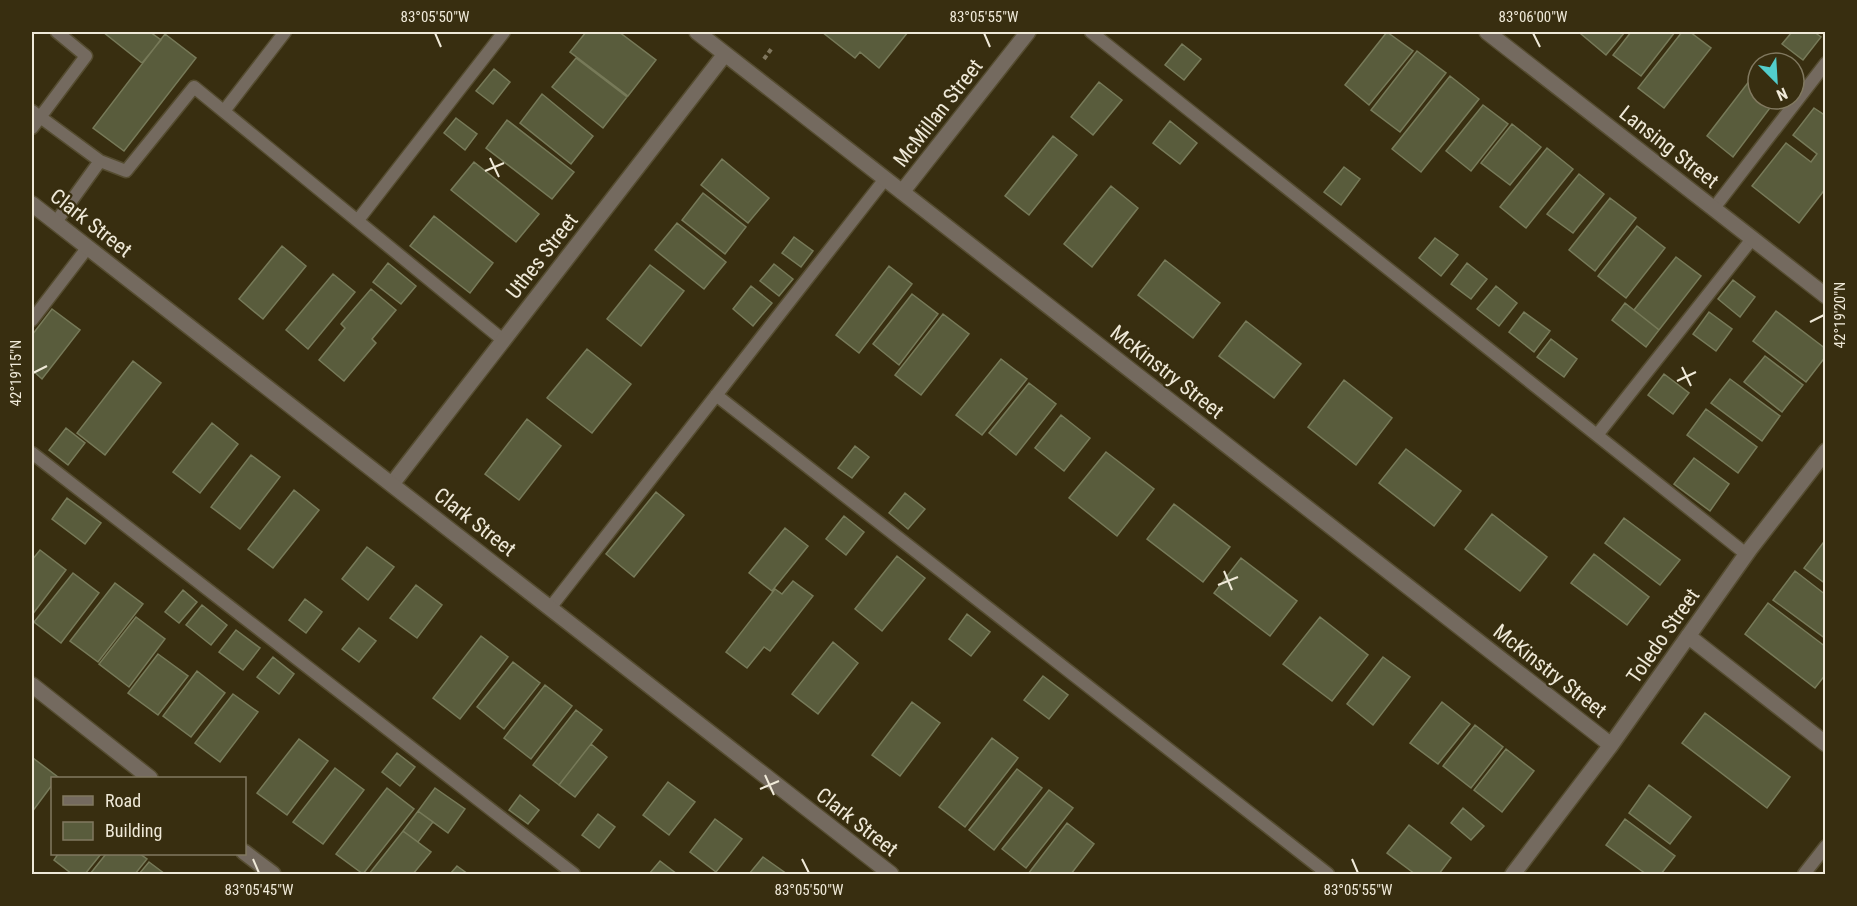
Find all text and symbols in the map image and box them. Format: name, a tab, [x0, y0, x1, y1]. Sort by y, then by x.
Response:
text: 83°05'50"W	[401, 8, 470, 26]
text: 83°05'55"W	[950, 8, 1019, 26]
text: 83°06'00"W	[1499, 8, 1568, 26]
north arrow	[1746, 51, 1806, 111]
street label: McMillan Street	[888, 54, 988, 172]
text: N	[1774, 84, 1790, 105]
street label: Lansing Street	[1615, 101, 1723, 193]
street label: Clark Street	[46, 184, 136, 262]
street label: Uthes Street	[501, 209, 583, 303]
text: 42°19'20"N	[1831, 282, 1849, 348]
street label: McKinstry Street	[1106, 320, 1228, 424]
text: 42°19'15"N	[7, 340, 25, 406]
street label: Clark Street	[430, 483, 520, 561]
street label: Toledo Street	[1622, 584, 1704, 688]
street label: McKinstry Street	[1489, 619, 1611, 723]
legend	[51, 777, 246, 855]
street label: Clark Street	[812, 783, 902, 861]
text: Road	[105, 790, 141, 811]
text: Building	[105, 820, 162, 841]
text: 83°05'45"W	[225, 881, 294, 899]
text: 83°05'50"W	[775, 881, 844, 899]
text: 83°05'55"W	[1324, 881, 1393, 899]

